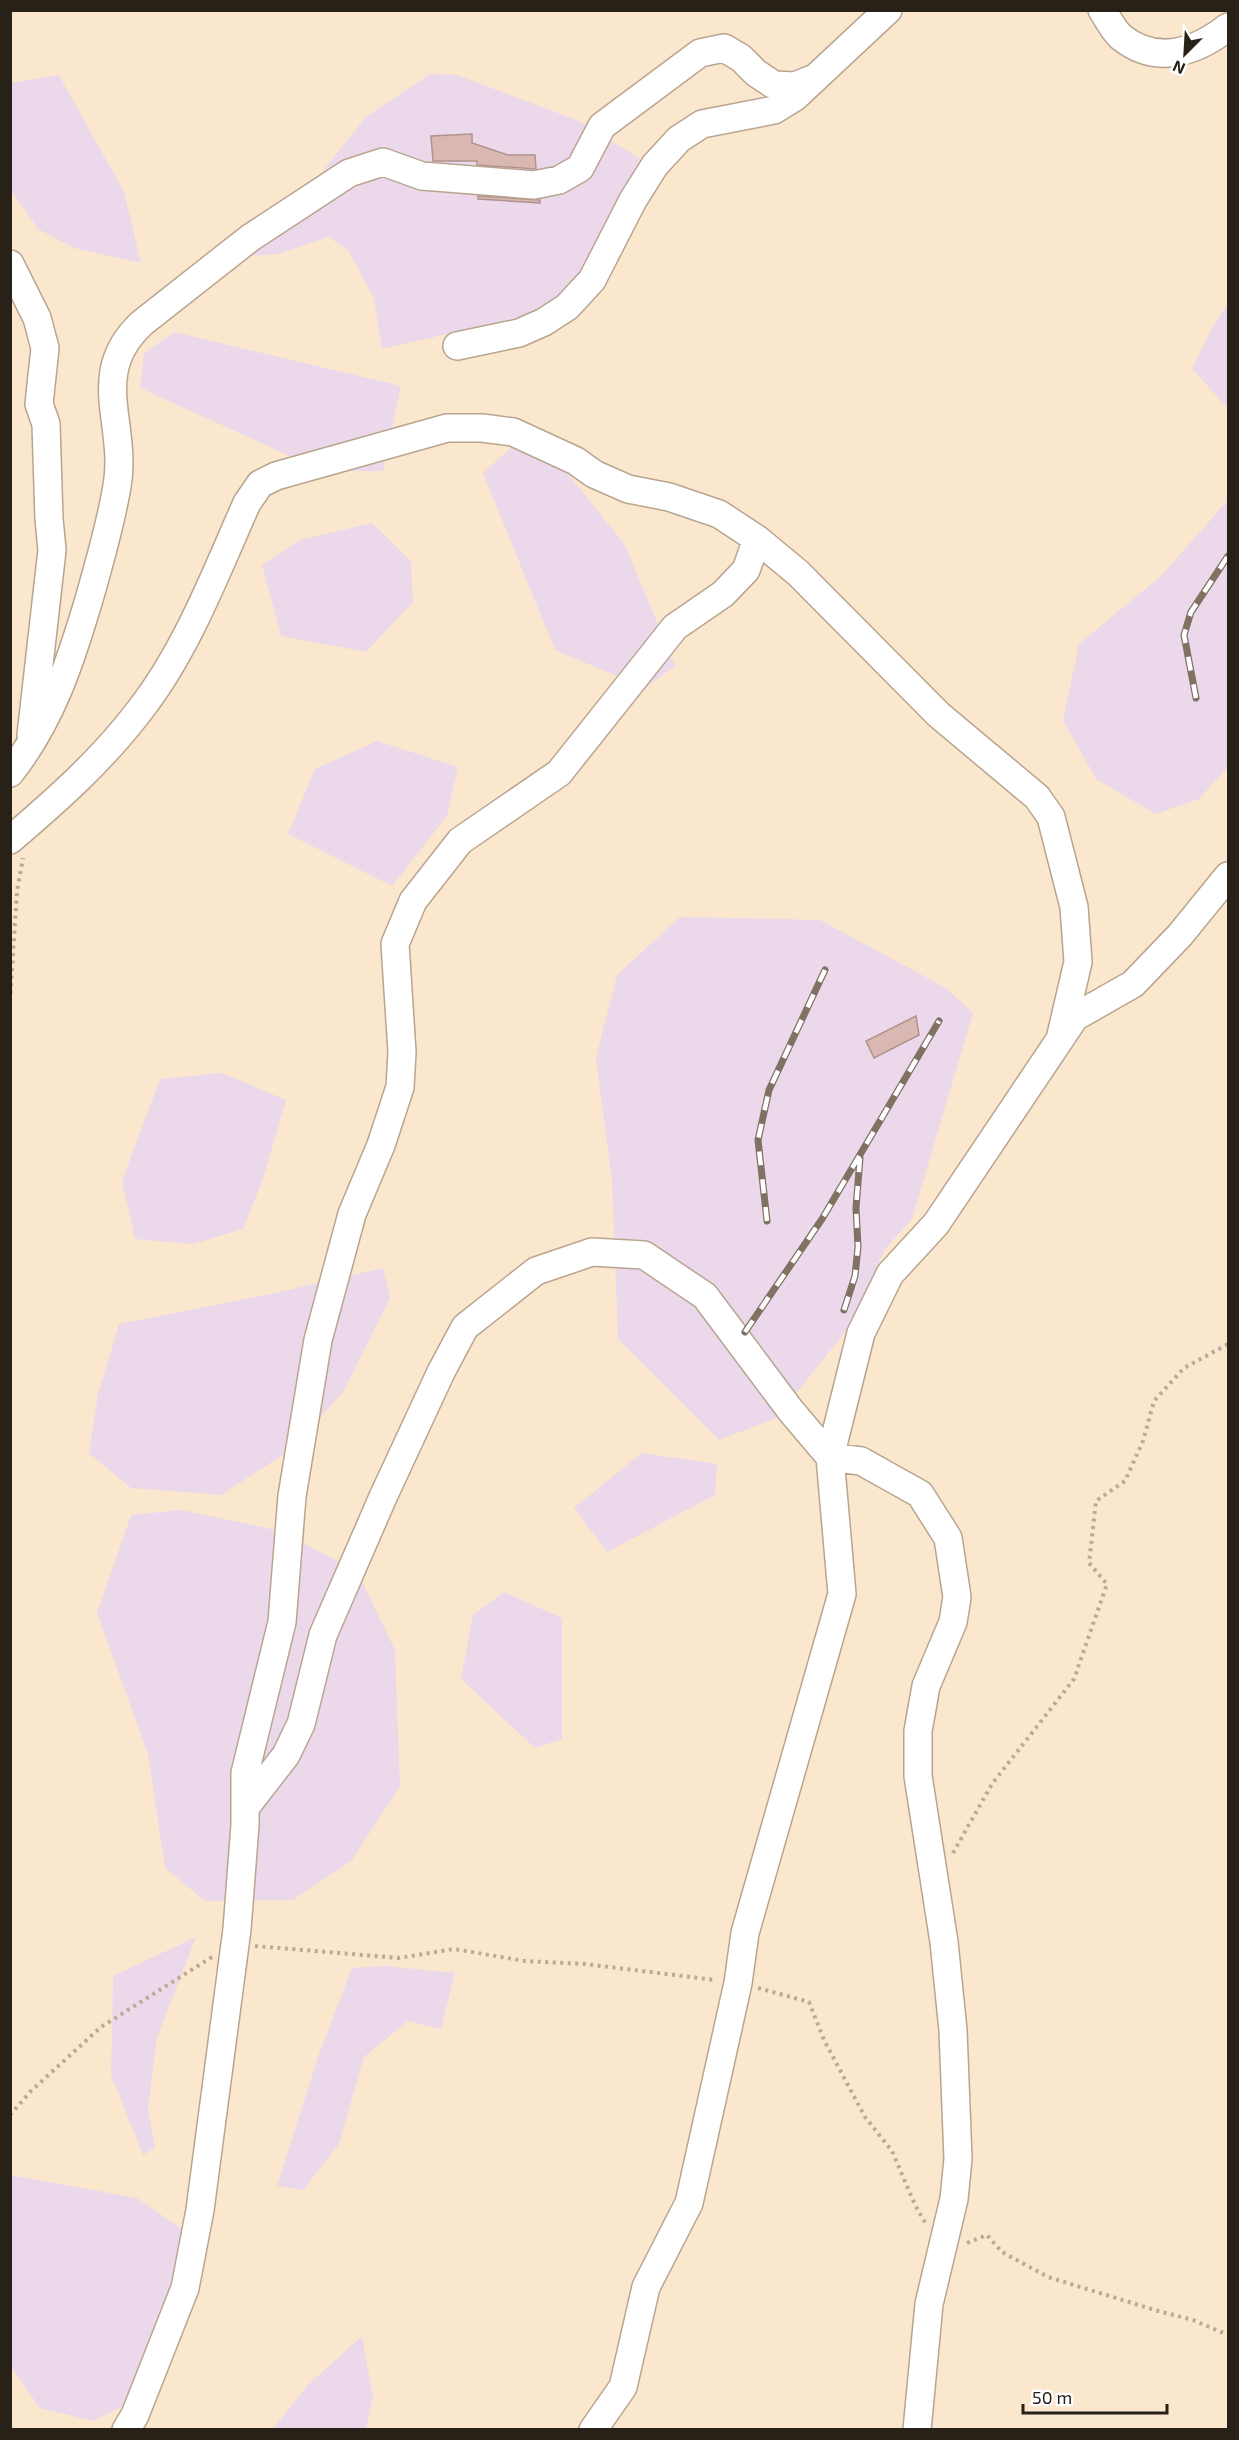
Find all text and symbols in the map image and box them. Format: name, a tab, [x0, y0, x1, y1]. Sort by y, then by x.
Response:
north arrow	[1155, 24, 1215, 84]
text: N	[1170, 57, 1188, 79]
scale bar	[1023, 2377, 1167, 2415]
text: 50 m	[1032, 2386, 1072, 2408]

